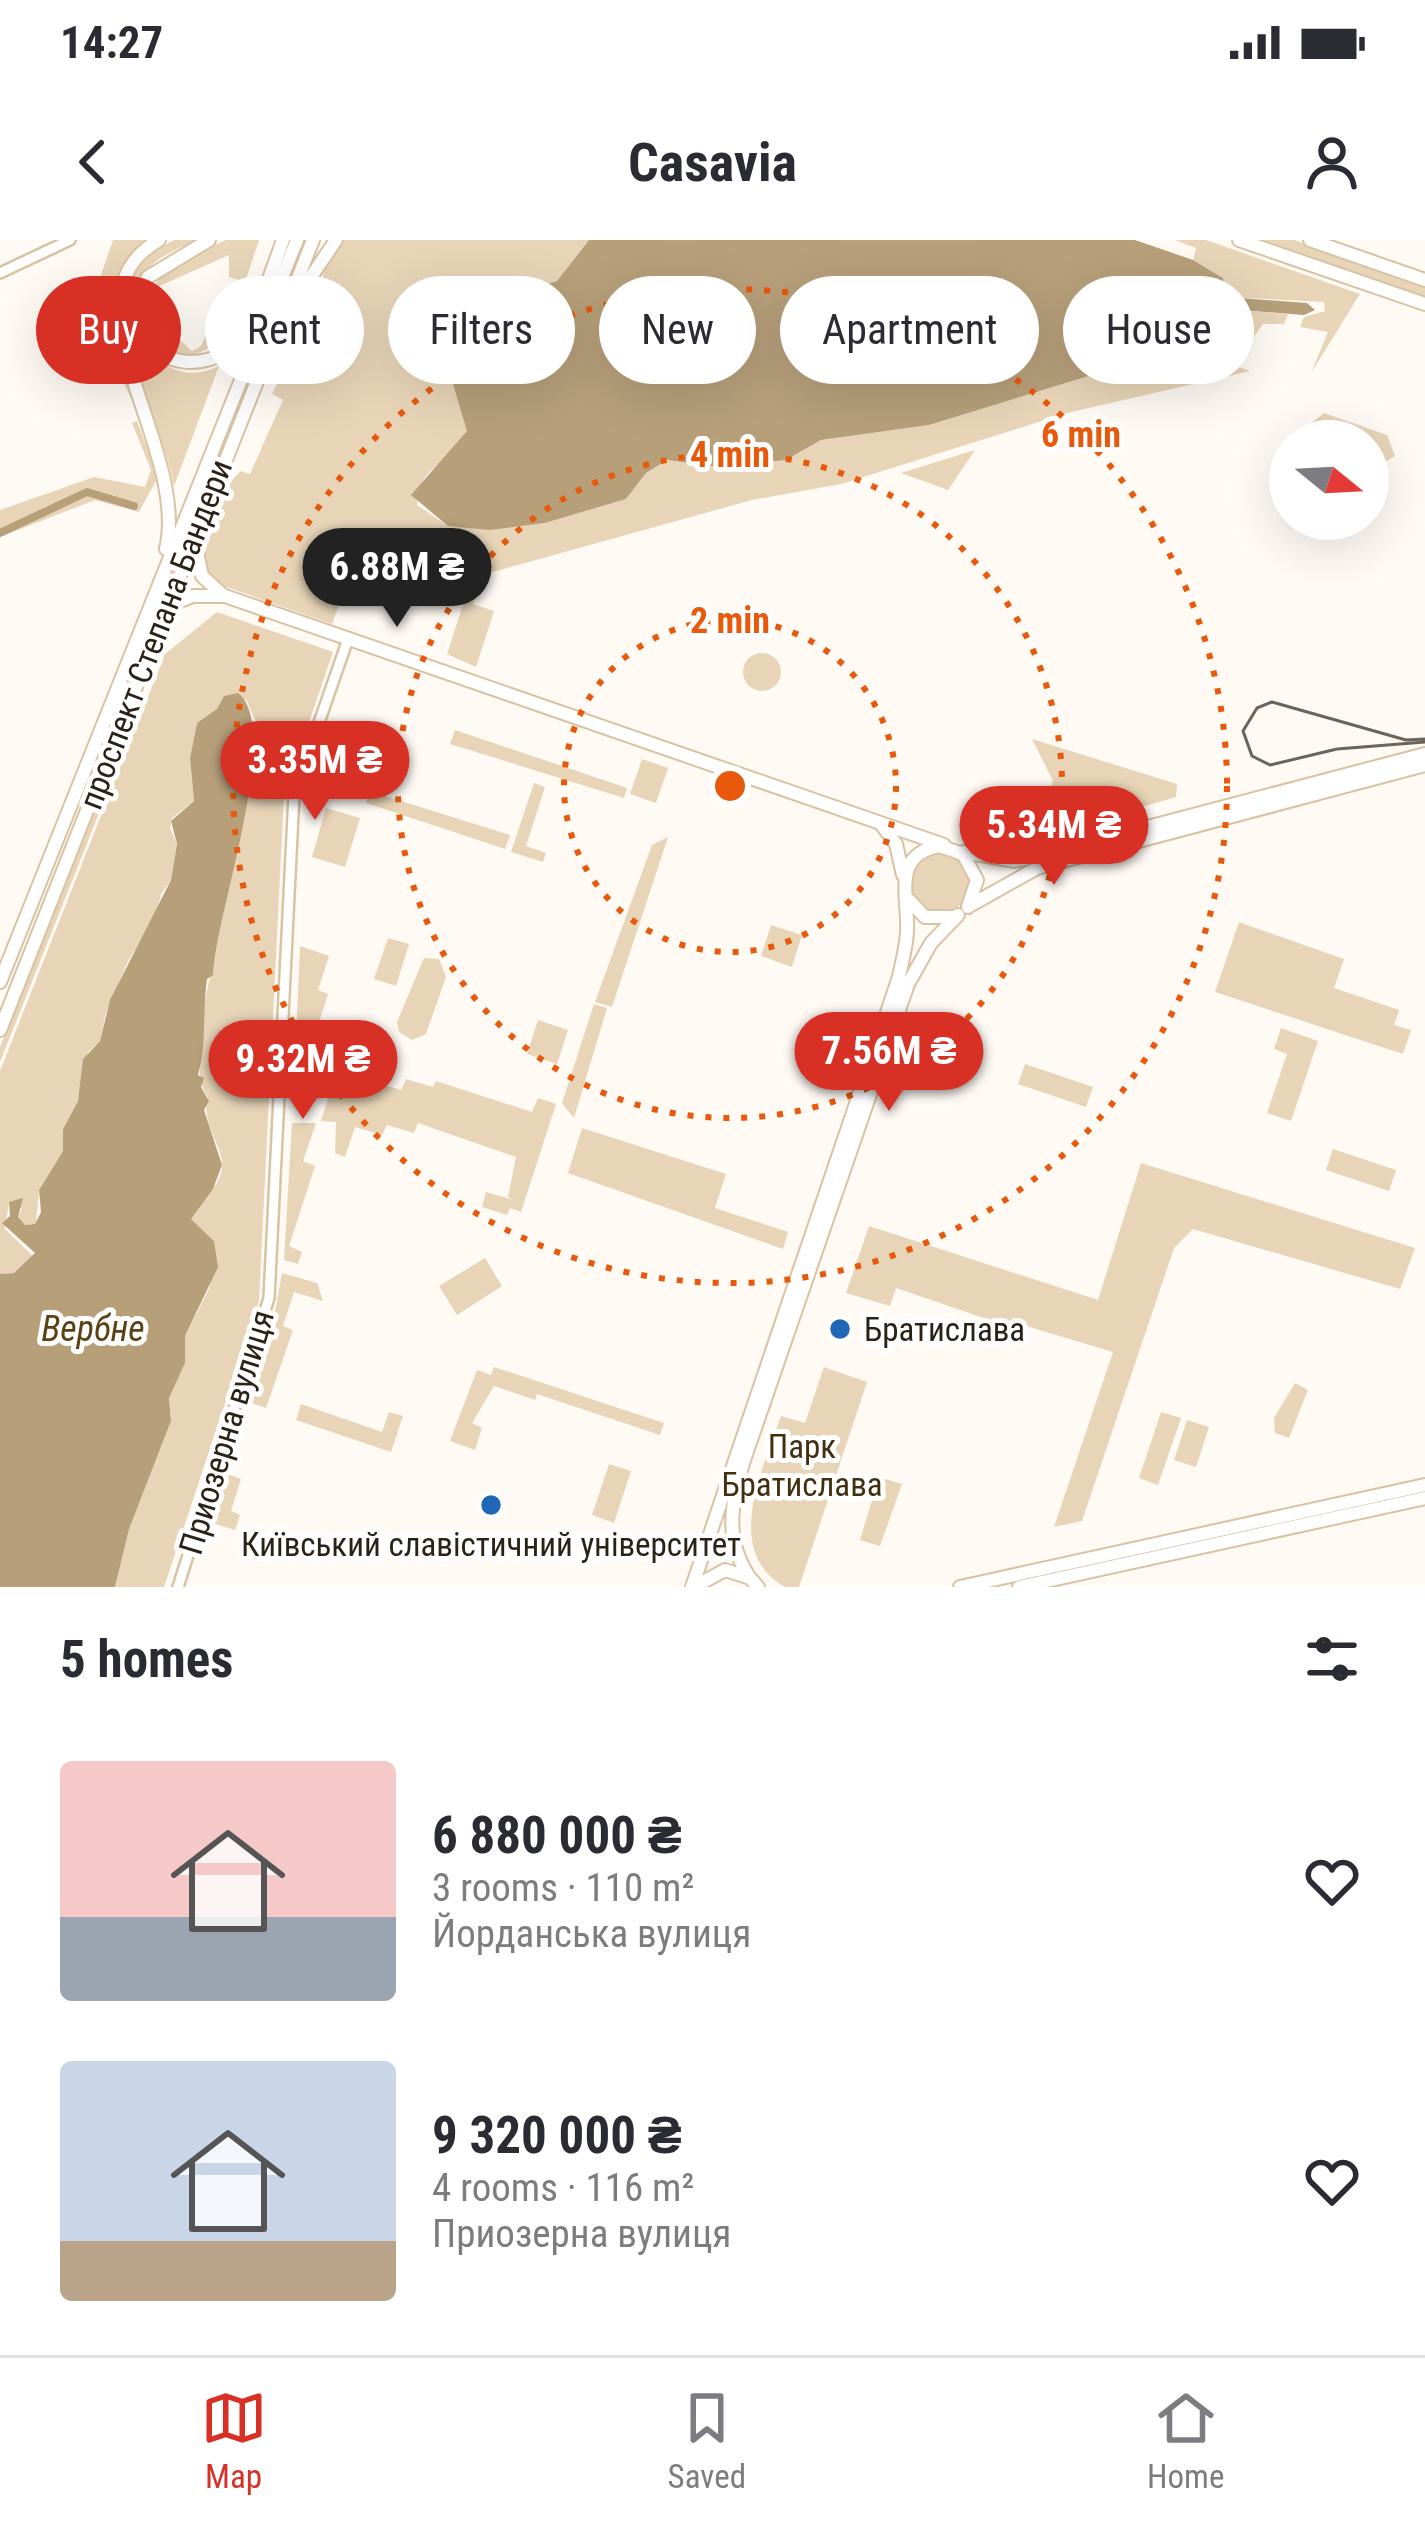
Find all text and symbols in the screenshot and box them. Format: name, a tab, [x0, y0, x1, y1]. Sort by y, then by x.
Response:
text: 14:27	[60, 16, 163, 69]
icon: back	[60, 129, 126, 195]
icon: person	[1299, 129, 1365, 195]
text: Casavia	[628, 131, 797, 194]
chip: Buy	[36, 276, 181, 384]
chip: Rent	[205, 276, 364, 384]
chip: Filters	[388, 276, 575, 384]
chip: New	[599, 276, 756, 384]
chip: Apartment	[780, 276, 1039, 384]
chip: House	[1063, 276, 1254, 384]
text: 6 min	[1041, 414, 1121, 456]
north arrow	[1269, 420, 1389, 540]
map controls	[1269, 420, 1389, 540]
text: 4 min	[690, 434, 770, 476]
street label: проспект Степана Бандери	[71, 454, 240, 814]
pin: 6.88M ₴	[286, 528, 508, 630]
text: 6.88M ₴	[329, 544, 465, 590]
text: 2 min	[690, 600, 770, 642]
pin: 3.35M ₴	[204, 721, 426, 823]
text: 3.35M ₴	[247, 737, 383, 783]
centre of rings	[709, 765, 751, 807]
pin: 5.34M ₴	[943, 786, 1165, 888]
text: 5.34M ₴	[986, 802, 1122, 848]
pin: 7.56M ₴	[778, 1012, 1000, 1114]
pin: 9.32M ₴	[192, 1020, 414, 1122]
text: 7.56M ₴	[821, 1028, 957, 1074]
text: 9.32M ₴	[235, 1036, 371, 1082]
street label: Приозерна вулиця	[171, 1305, 282, 1559]
water label: Вербне	[41, 1308, 145, 1350]
place label: Братислава	[864, 1310, 1025, 1349]
marker: Братислава	[827, 1316, 853, 1342]
park label: Парк Братислава	[721, 1427, 883, 1504]
marker: Київський славістичний університет	[478, 1492, 504, 1518]
place label: Київський славістичний університет	[241, 1525, 741, 1564]
icon: filters	[1299, 1626, 1365, 1692]
text: 5 homes	[60, 1630, 233, 1689]
text: 6 880 000 ₴	[432, 1806, 682, 1865]
icon: home	[156, 1809, 300, 1953]
icon: heart	[1299, 1848, 1365, 1914]
text: 3 rooms · 110 m²	[432, 1865, 694, 1911]
text: Йорданська вулиця	[432, 1911, 751, 1957]
text: 9 320 000 ₴	[432, 2106, 682, 2165]
icon: home	[156, 2109, 300, 2253]
icon: heart	[1299, 2148, 1365, 2214]
text: 4 rooms · 116 m²	[432, 2165, 694, 2211]
text: Приозерна вулиця	[432, 2211, 731, 2257]
tab: Map	[201, 2385, 267, 2496]
tab: Saved	[668, 2385, 746, 2496]
tab: Home	[1147, 2385, 1224, 2496]

